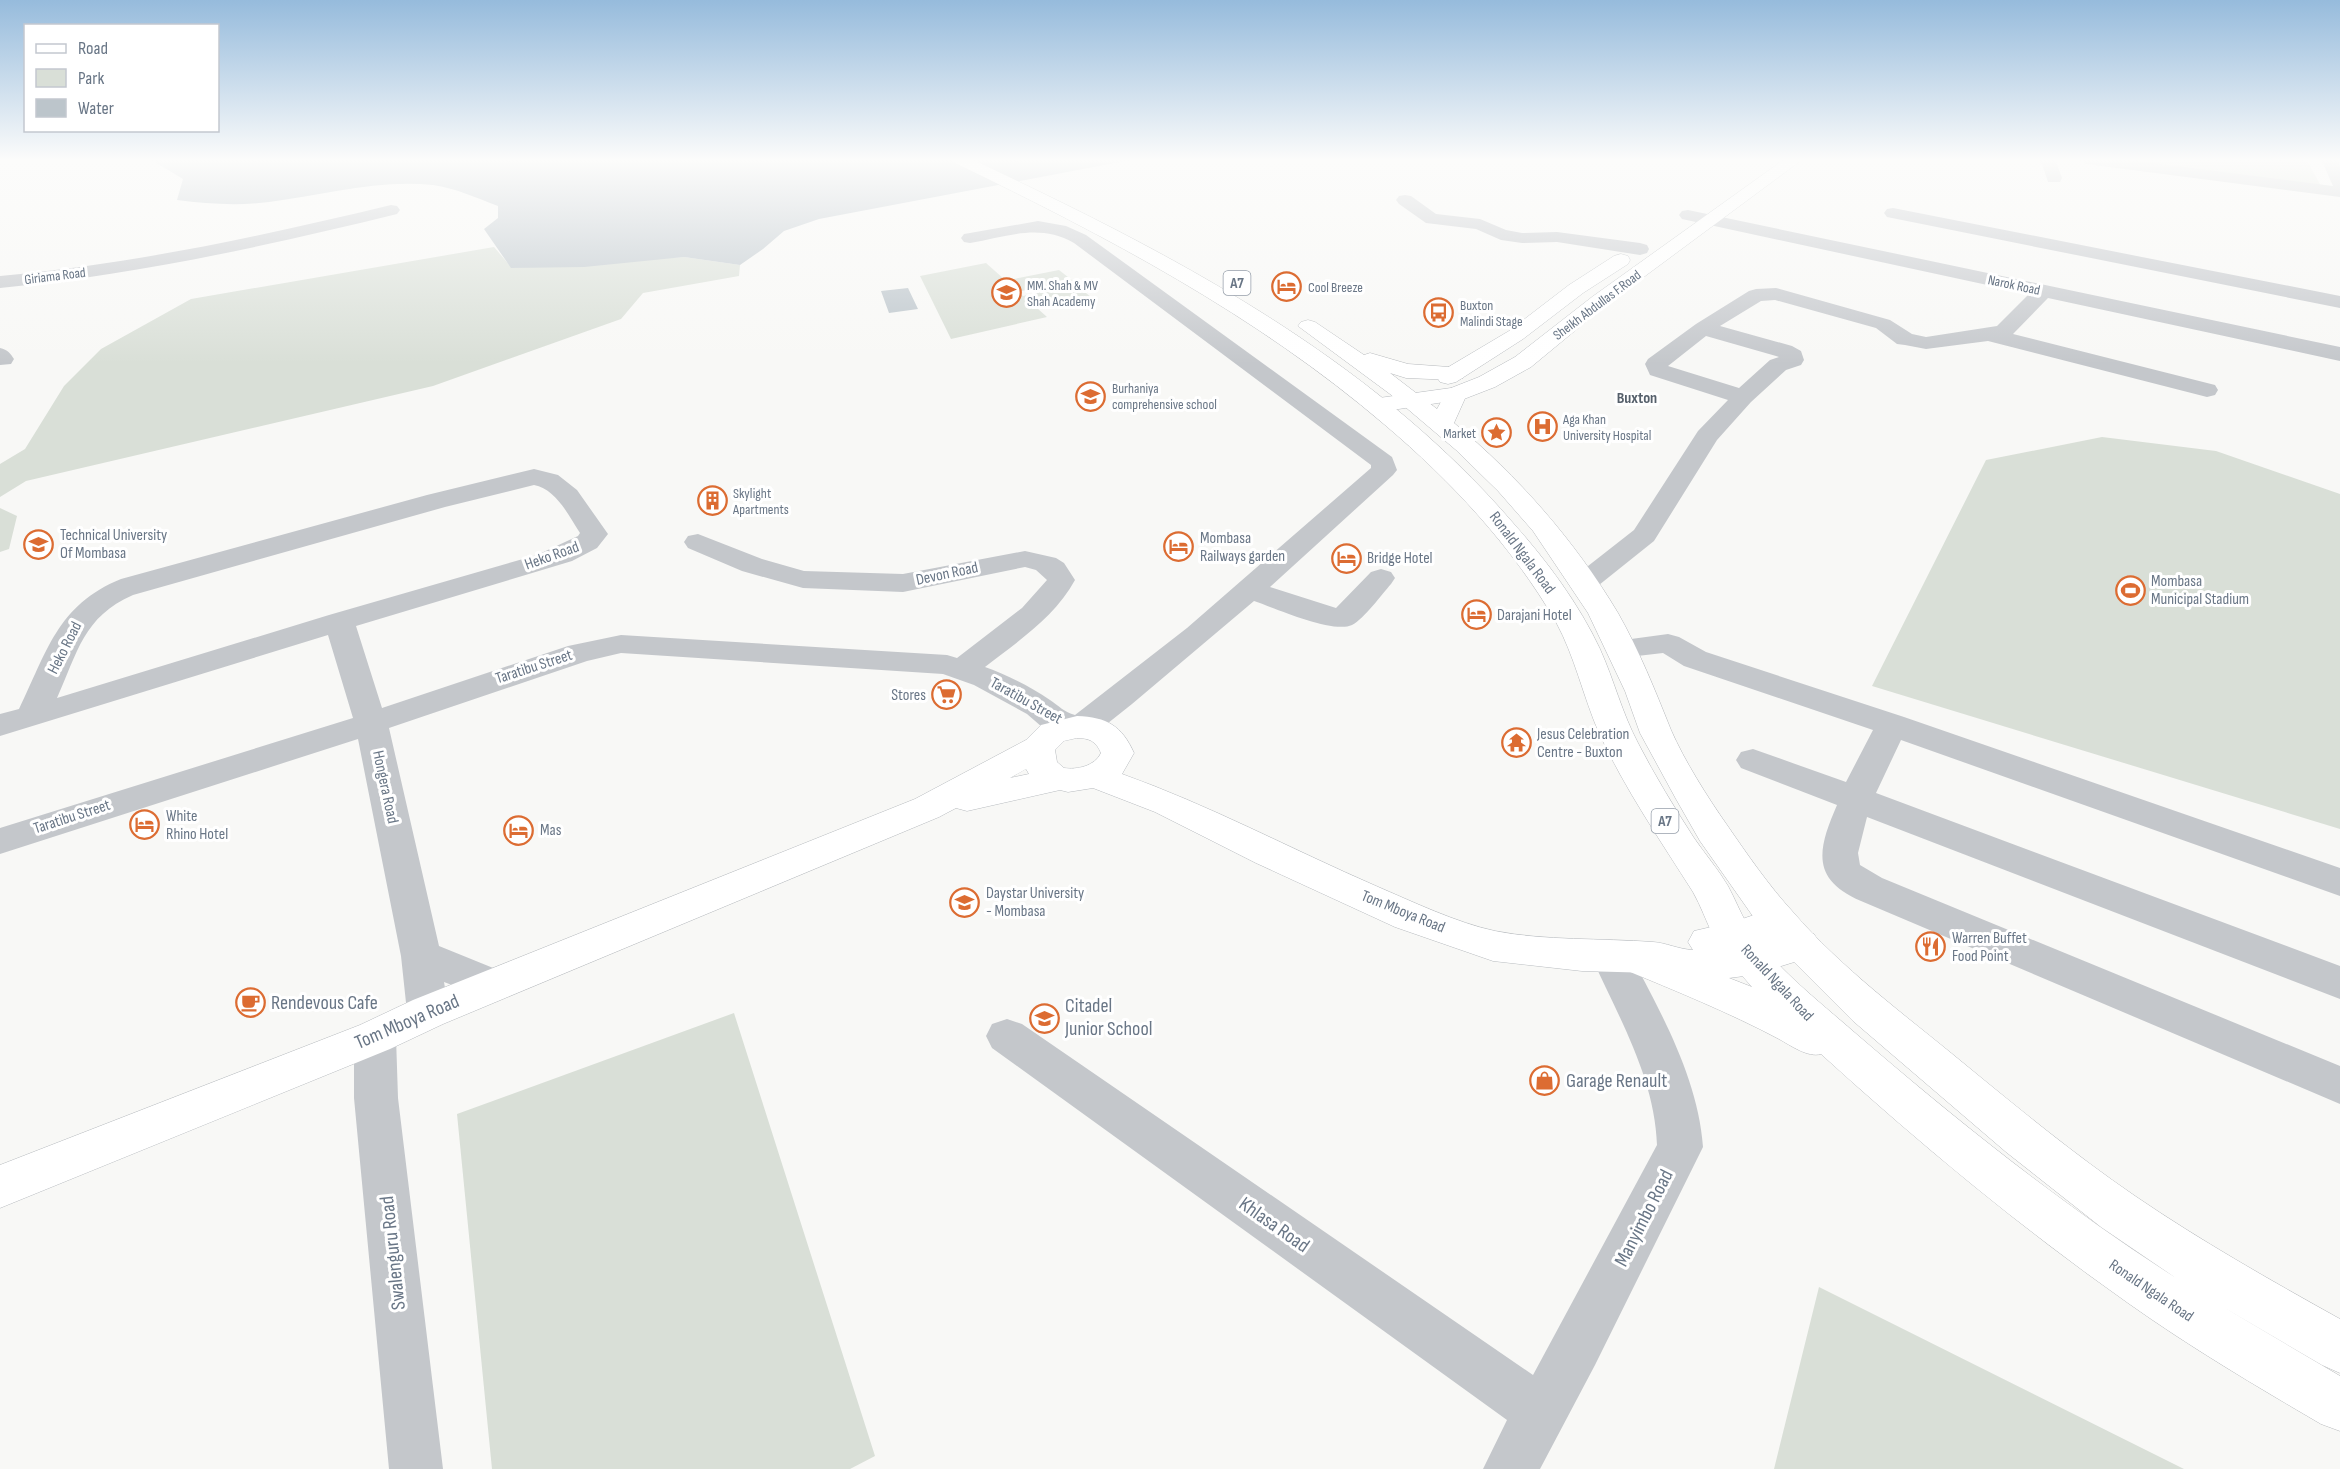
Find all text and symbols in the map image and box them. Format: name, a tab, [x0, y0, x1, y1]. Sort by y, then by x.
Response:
legend	[24, 24, 219, 132]
text: Road	[78, 38, 108, 59]
text: Park	[78, 68, 104, 89]
text: Water	[78, 98, 114, 119]
street label: Giriama Road	[23, 264, 87, 288]
street label: Sheikh Abdullas F.Road	[1550, 266, 1644, 344]
road number: A7	[1224, 271, 1250, 295]
hotel icon: Cool Breeze	[1271, 271, 1303, 303]
street label: Narok Road	[1986, 271, 2042, 299]
school or university icon: MM. Shah & MV Shah Academy	[990, 277, 1022, 309]
place label: MM. Shah & MV Shah Academy	[1027, 277, 1099, 310]
place label: Cool Breeze	[1308, 279, 1363, 296]
bus stop icon: Buxton Malindi Stage	[1423, 297, 1455, 329]
place label: Buxton Malindi Stage	[1460, 297, 1523, 330]
school or university icon: Burhaniya comprehensive school	[1075, 380, 1107, 412]
place label: Burhaniya comprehensive school	[1112, 380, 1217, 413]
district label: Buxton	[1617, 389, 1657, 408]
hospital icon: Aga Khan University Hospital	[1526, 411, 1558, 443]
place label: Aga Khan University Hospital	[1562, 411, 1651, 444]
place icon: Market	[1481, 417, 1513, 449]
place label: Market	[1443, 425, 1476, 442]
building icon: Skylight Apartments	[696, 485, 728, 517]
place label: Skylight Apartments	[732, 485, 789, 518]
street label: Ronald Ngala Road	[1485, 508, 1559, 598]
place label: Technical University Of Mombasa	[60, 526, 167, 563]
school or university icon: Technical University Of Mombasa	[23, 528, 55, 560]
place label: Mombasa Railways garden	[1200, 529, 1285, 566]
hotel icon: Mombasa Railways garden	[1163, 531, 1195, 563]
street label: Heko Road	[522, 537, 582, 575]
hotel icon: Bridge Hotel	[1330, 542, 1362, 574]
place label: Bridge Hotel	[1367, 549, 1433, 568]
street label: Devon Road	[914, 558, 980, 590]
place label: Mombasa Municipal Stadium	[2151, 572, 2249, 609]
sports icon: Mombasa Municipal Stadium	[2114, 574, 2146, 606]
hotel icon: Darajani Hotel	[1460, 599, 1492, 631]
place label: Darajani Hotel	[1497, 606, 1572, 625]
street label: Heko Road	[44, 619, 86, 677]
street label: Taratibu Street	[493, 646, 575, 688]
street label: Taratibu Street	[987, 673, 1066, 729]
supermarket icon: Stores	[931, 679, 963, 711]
place label: Stores	[891, 686, 926, 705]
place label: Jesus Celebration Centre - Buxton	[1536, 725, 1629, 762]
temple icon: Jesus Celebration Centre - Buxton	[1500, 727, 1532, 759]
street label: Hongera Road	[368, 749, 402, 825]
street label: Taratibu Street	[31, 796, 113, 838]
place label: White Rhino Hotel	[166, 807, 228, 844]
hotel icon: White Rhino Hotel	[129, 809, 161, 841]
road number: A7	[1652, 809, 1678, 833]
hotel icon: Mas	[503, 814, 535, 846]
place label: Mas	[540, 821, 562, 840]
place label: Daystar University - Mombasa	[986, 884, 1084, 921]
school or university icon: Daystar University - Mombasa	[949, 886, 981, 918]
street label: Tom Mboya Road	[1358, 887, 1448, 937]
place label: Warren Buffet Food Point	[1952, 929, 2027, 966]
restaurant icon: Warren Buffet Food Point	[1915, 931, 1947, 963]
street label: Ronald Ngala Road	[1737, 941, 1817, 1025]
cafe icon: Rendevous Cafe	[234, 987, 266, 1019]
street label: Tom Mboya Road	[351, 989, 463, 1055]
place label: Rendevous Cafe	[271, 991, 378, 1015]
place label: Citadel Junior School	[1064, 994, 1152, 1041]
school or university icon: Citadel Junior School	[1028, 1002, 1060, 1034]
shop icon: Garage Renault	[1529, 1065, 1561, 1097]
place label: Garage Renault	[1566, 1069, 1667, 1093]
street label: Manyimbo Road	[1609, 1166, 1679, 1270]
street label: Khlasa Road	[1234, 1192, 1314, 1258]
street label: Swalenguru Road	[375, 1195, 411, 1311]
street label: Ronald Ngala Road	[2105, 1256, 2197, 1326]

